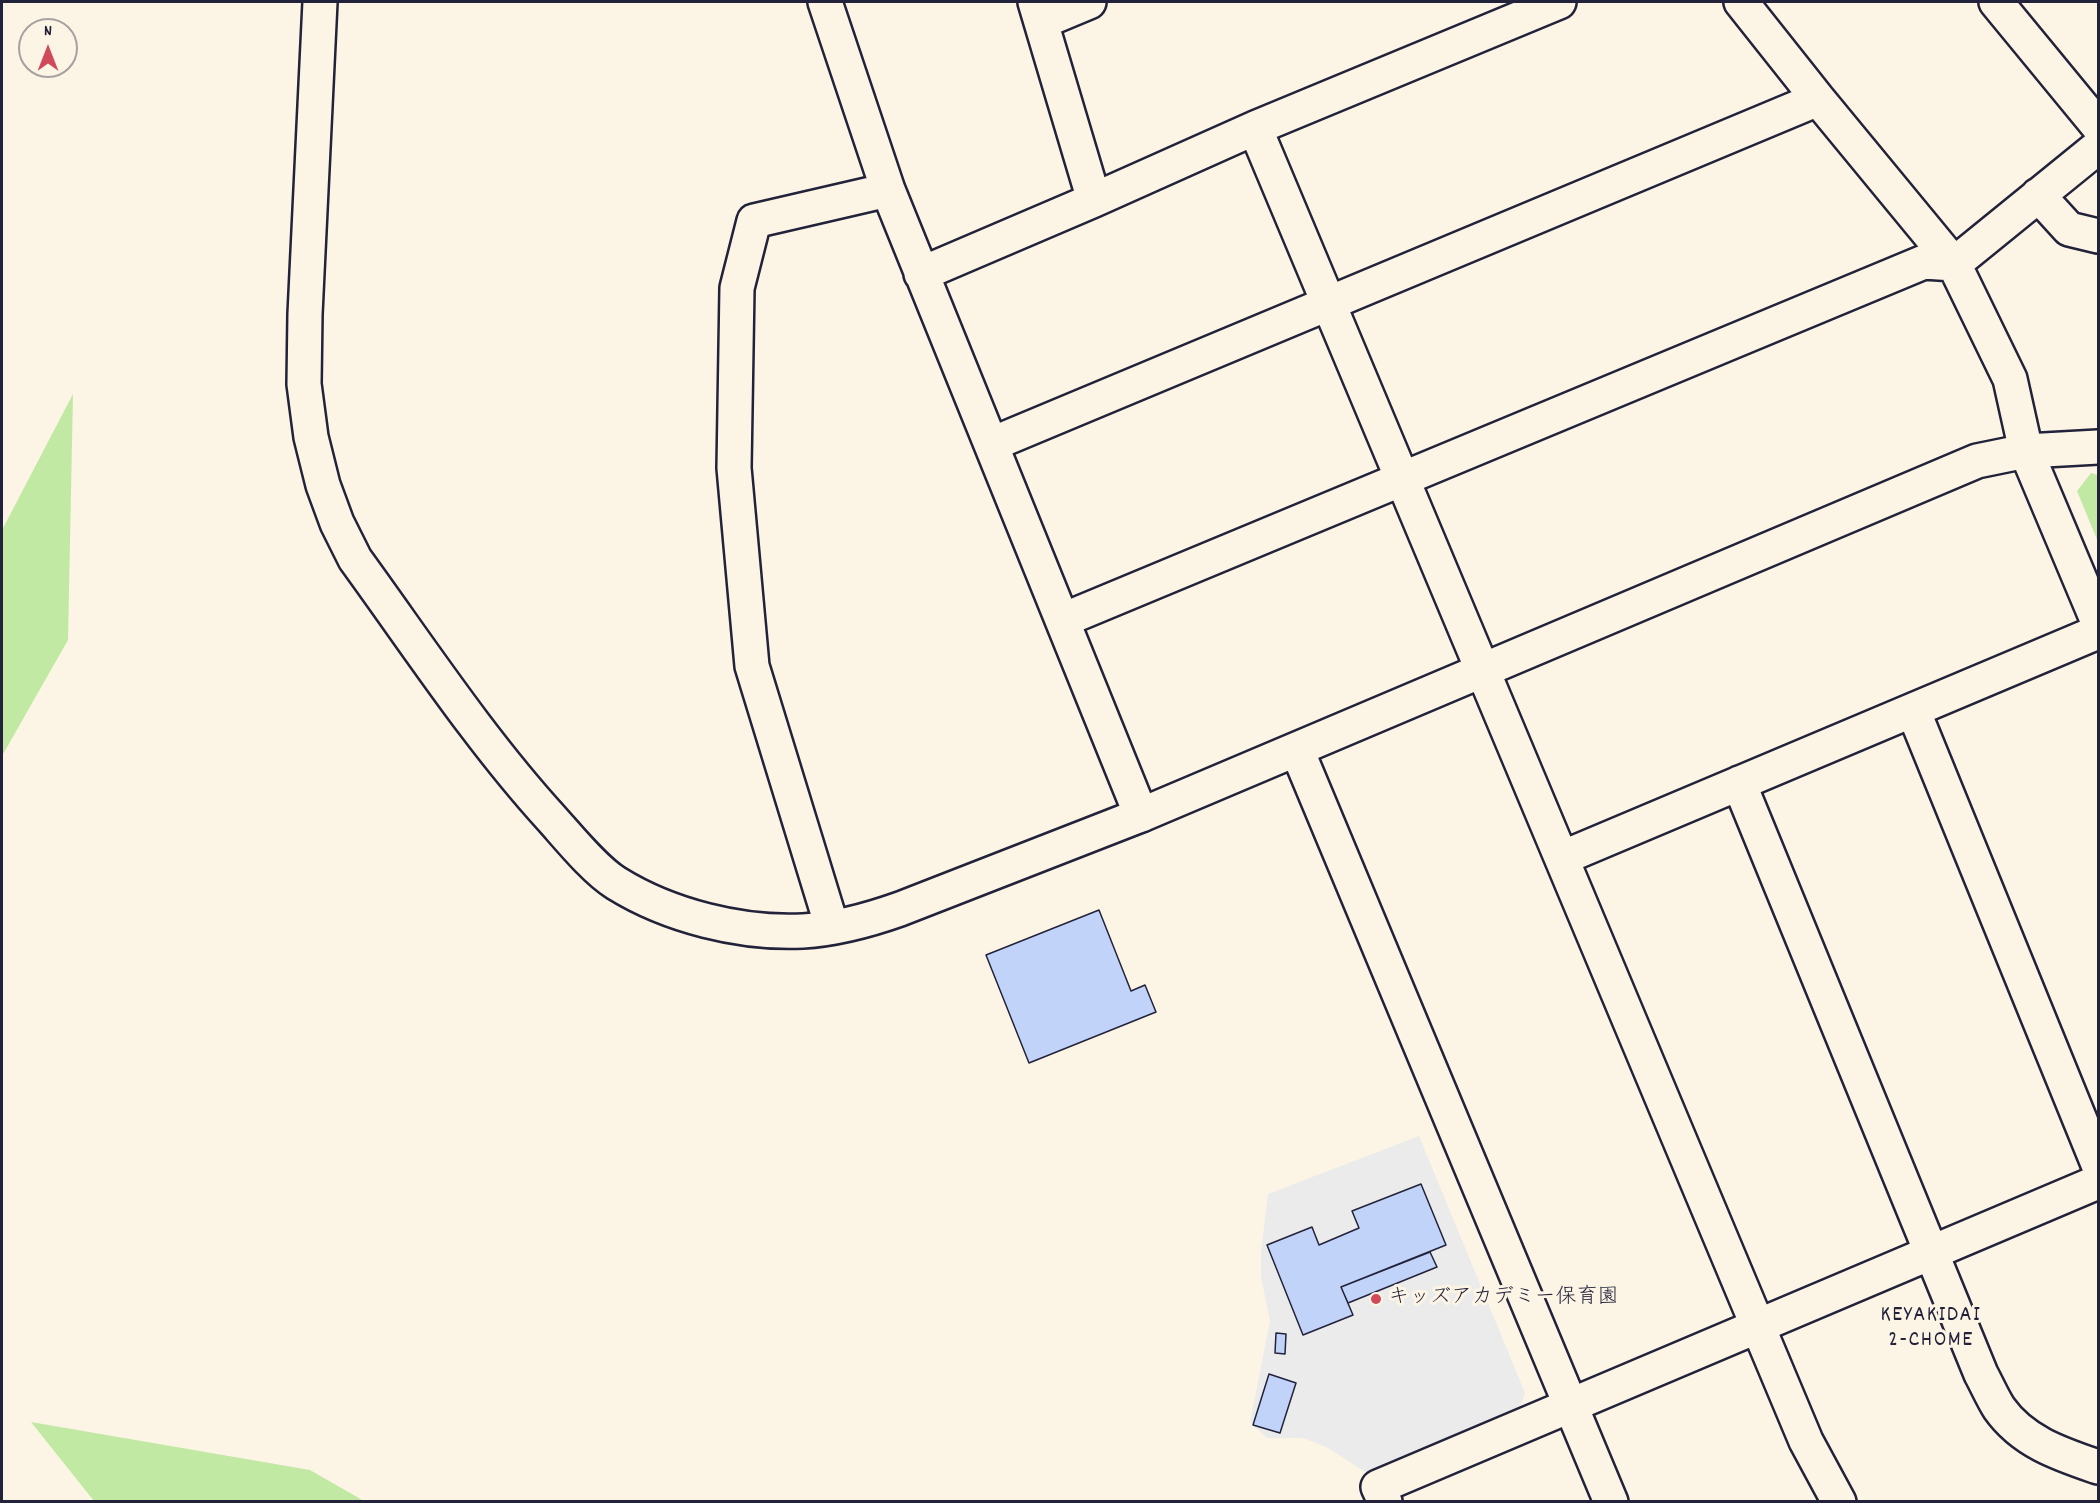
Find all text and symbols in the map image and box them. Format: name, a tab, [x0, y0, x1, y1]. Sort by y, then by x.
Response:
north arrow	[18, 18, 78, 78]
text: N	[44, 20, 52, 43]
place label: キッズアカデミー保育園	[1388, 1286, 1619, 1312]
marker: キッズアカデミー保育園	[1369, 1292, 1383, 1306]
district label: KEYAKIDAI 2-CHOME	[1881, 1304, 1981, 1356]

